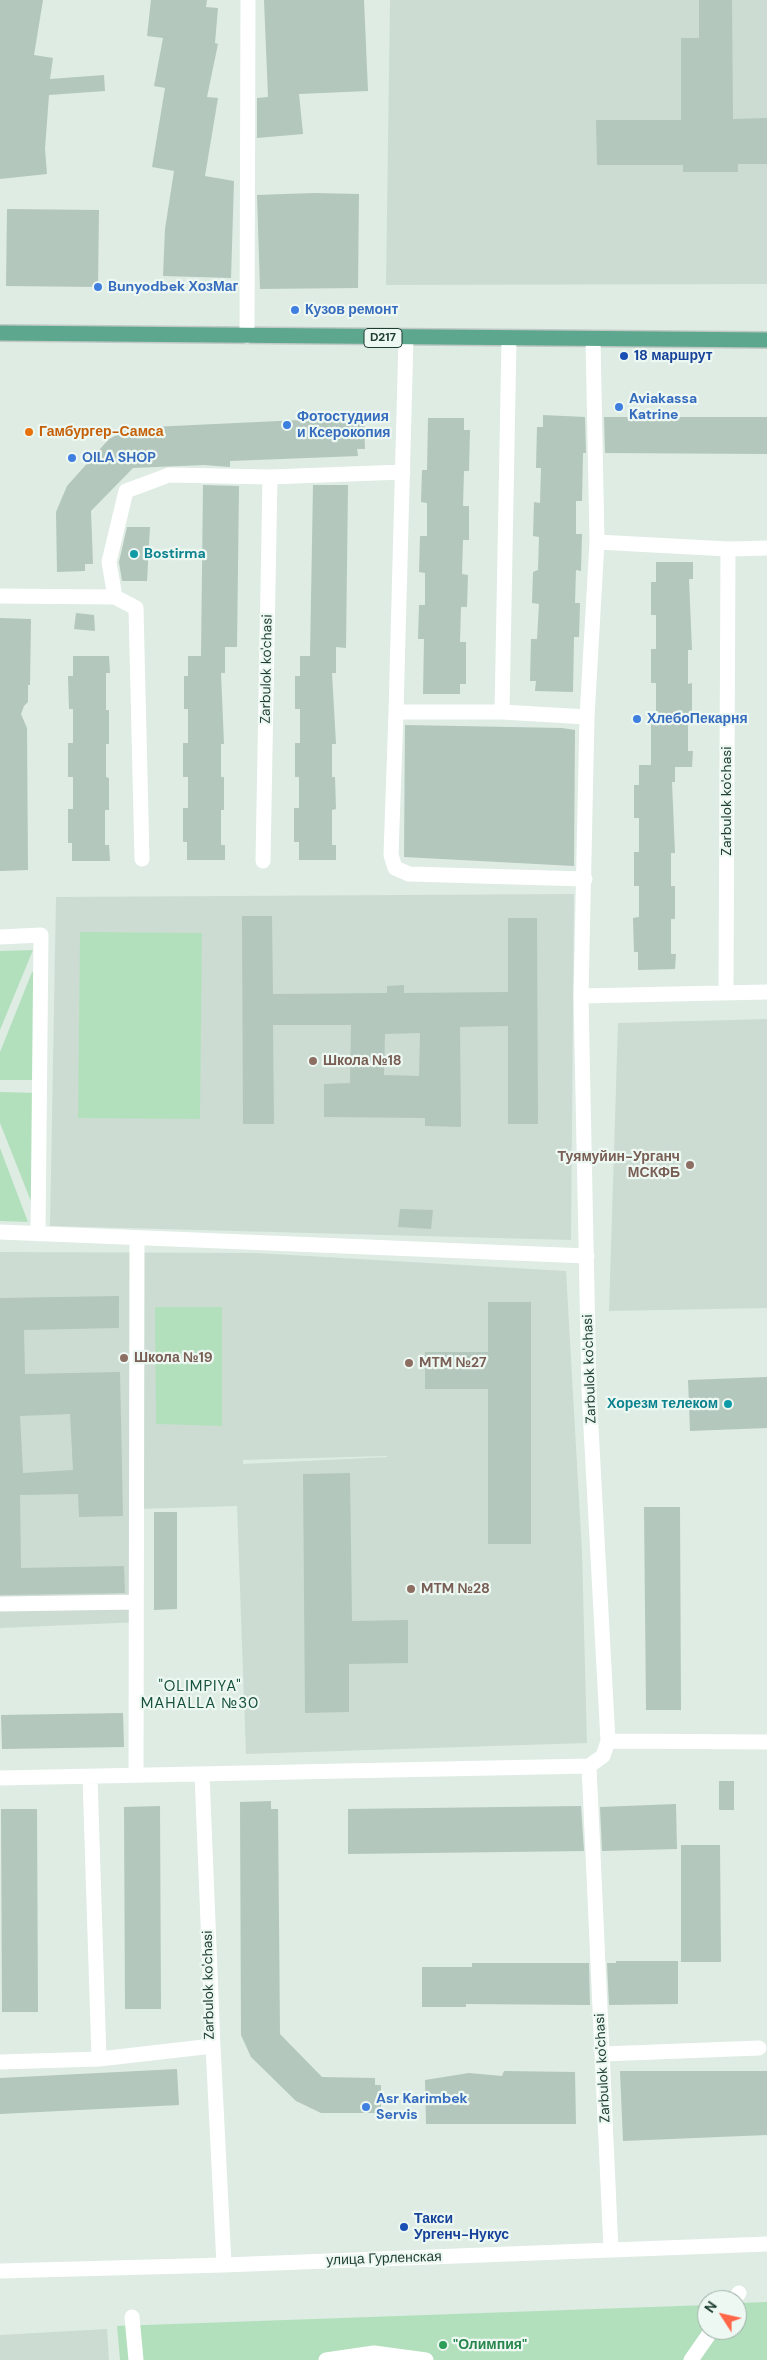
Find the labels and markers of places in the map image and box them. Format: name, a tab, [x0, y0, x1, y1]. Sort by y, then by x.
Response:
place label: Bunyodbek ХозМаг	[108, 279, 238, 295]
marker: Bunyodbek ХозМаг	[92, 281, 104, 293]
place label: Кузов ремонт	[305, 302, 398, 318]
marker: Кузов ремонт	[289, 304, 301, 316]
place label: 18 маршрут	[634, 348, 713, 364]
marker: 18 маршрут	[618, 350, 630, 362]
place label: Aviakassa Katrine	[629, 391, 697, 424]
marker: Aviakassa Katrine	[613, 401, 625, 413]
place label: Фотостудиия и Ксерокопия	[297, 409, 391, 442]
marker: Фотостудиия и Ксерокопия	[281, 419, 293, 431]
place label: Гамбургер-Самса	[39, 424, 164, 440]
marker: Гамбургер-Самса	[23, 426, 35, 438]
place label: OILA SHOP	[82, 450, 156, 466]
marker: OILA SHOP	[66, 452, 78, 464]
place label: Bostirma	[144, 546, 206, 562]
marker: Bostirma	[128, 548, 140, 560]
place label: ХлебоПекарня	[647, 711, 748, 727]
marker: ХлебоПекарня	[631, 713, 643, 725]
place label: Школа №18	[323, 1053, 402, 1069]
marker: Школа №18	[307, 1055, 319, 1067]
place label: Туямуйин-Урганч МСКФБ	[558, 1149, 680, 1182]
marker: Туямуйин-Урганч МСКФБ	[684, 1159, 696, 1171]
place label: Школа №19	[134, 1350, 213, 1366]
marker: Школа №19	[118, 1352, 130, 1364]
place label: MTM №27	[419, 1355, 487, 1371]
marker: MTM №27	[403, 1357, 415, 1369]
place label: Хорезм телеком	[607, 1396, 718, 1412]
marker: Хорезм телеком	[722, 1398, 734, 1410]
place label: MTM №28	[421, 1581, 490, 1597]
marker: MTM №28	[405, 1583, 417, 1595]
place label: Asr Karimbek Servis	[376, 2091, 468, 2124]
marker: Asr Karimbek Servis	[360, 2101, 372, 2113]
place label: Такси Ургенч-Нукус	[414, 2211, 509, 2244]
marker: Такси Ургенч-Нукус	[398, 2221, 410, 2233]
place label: "Олимпия"	[453, 2337, 527, 2353]
marker: "Олимпия"	[437, 2339, 449, 2351]

